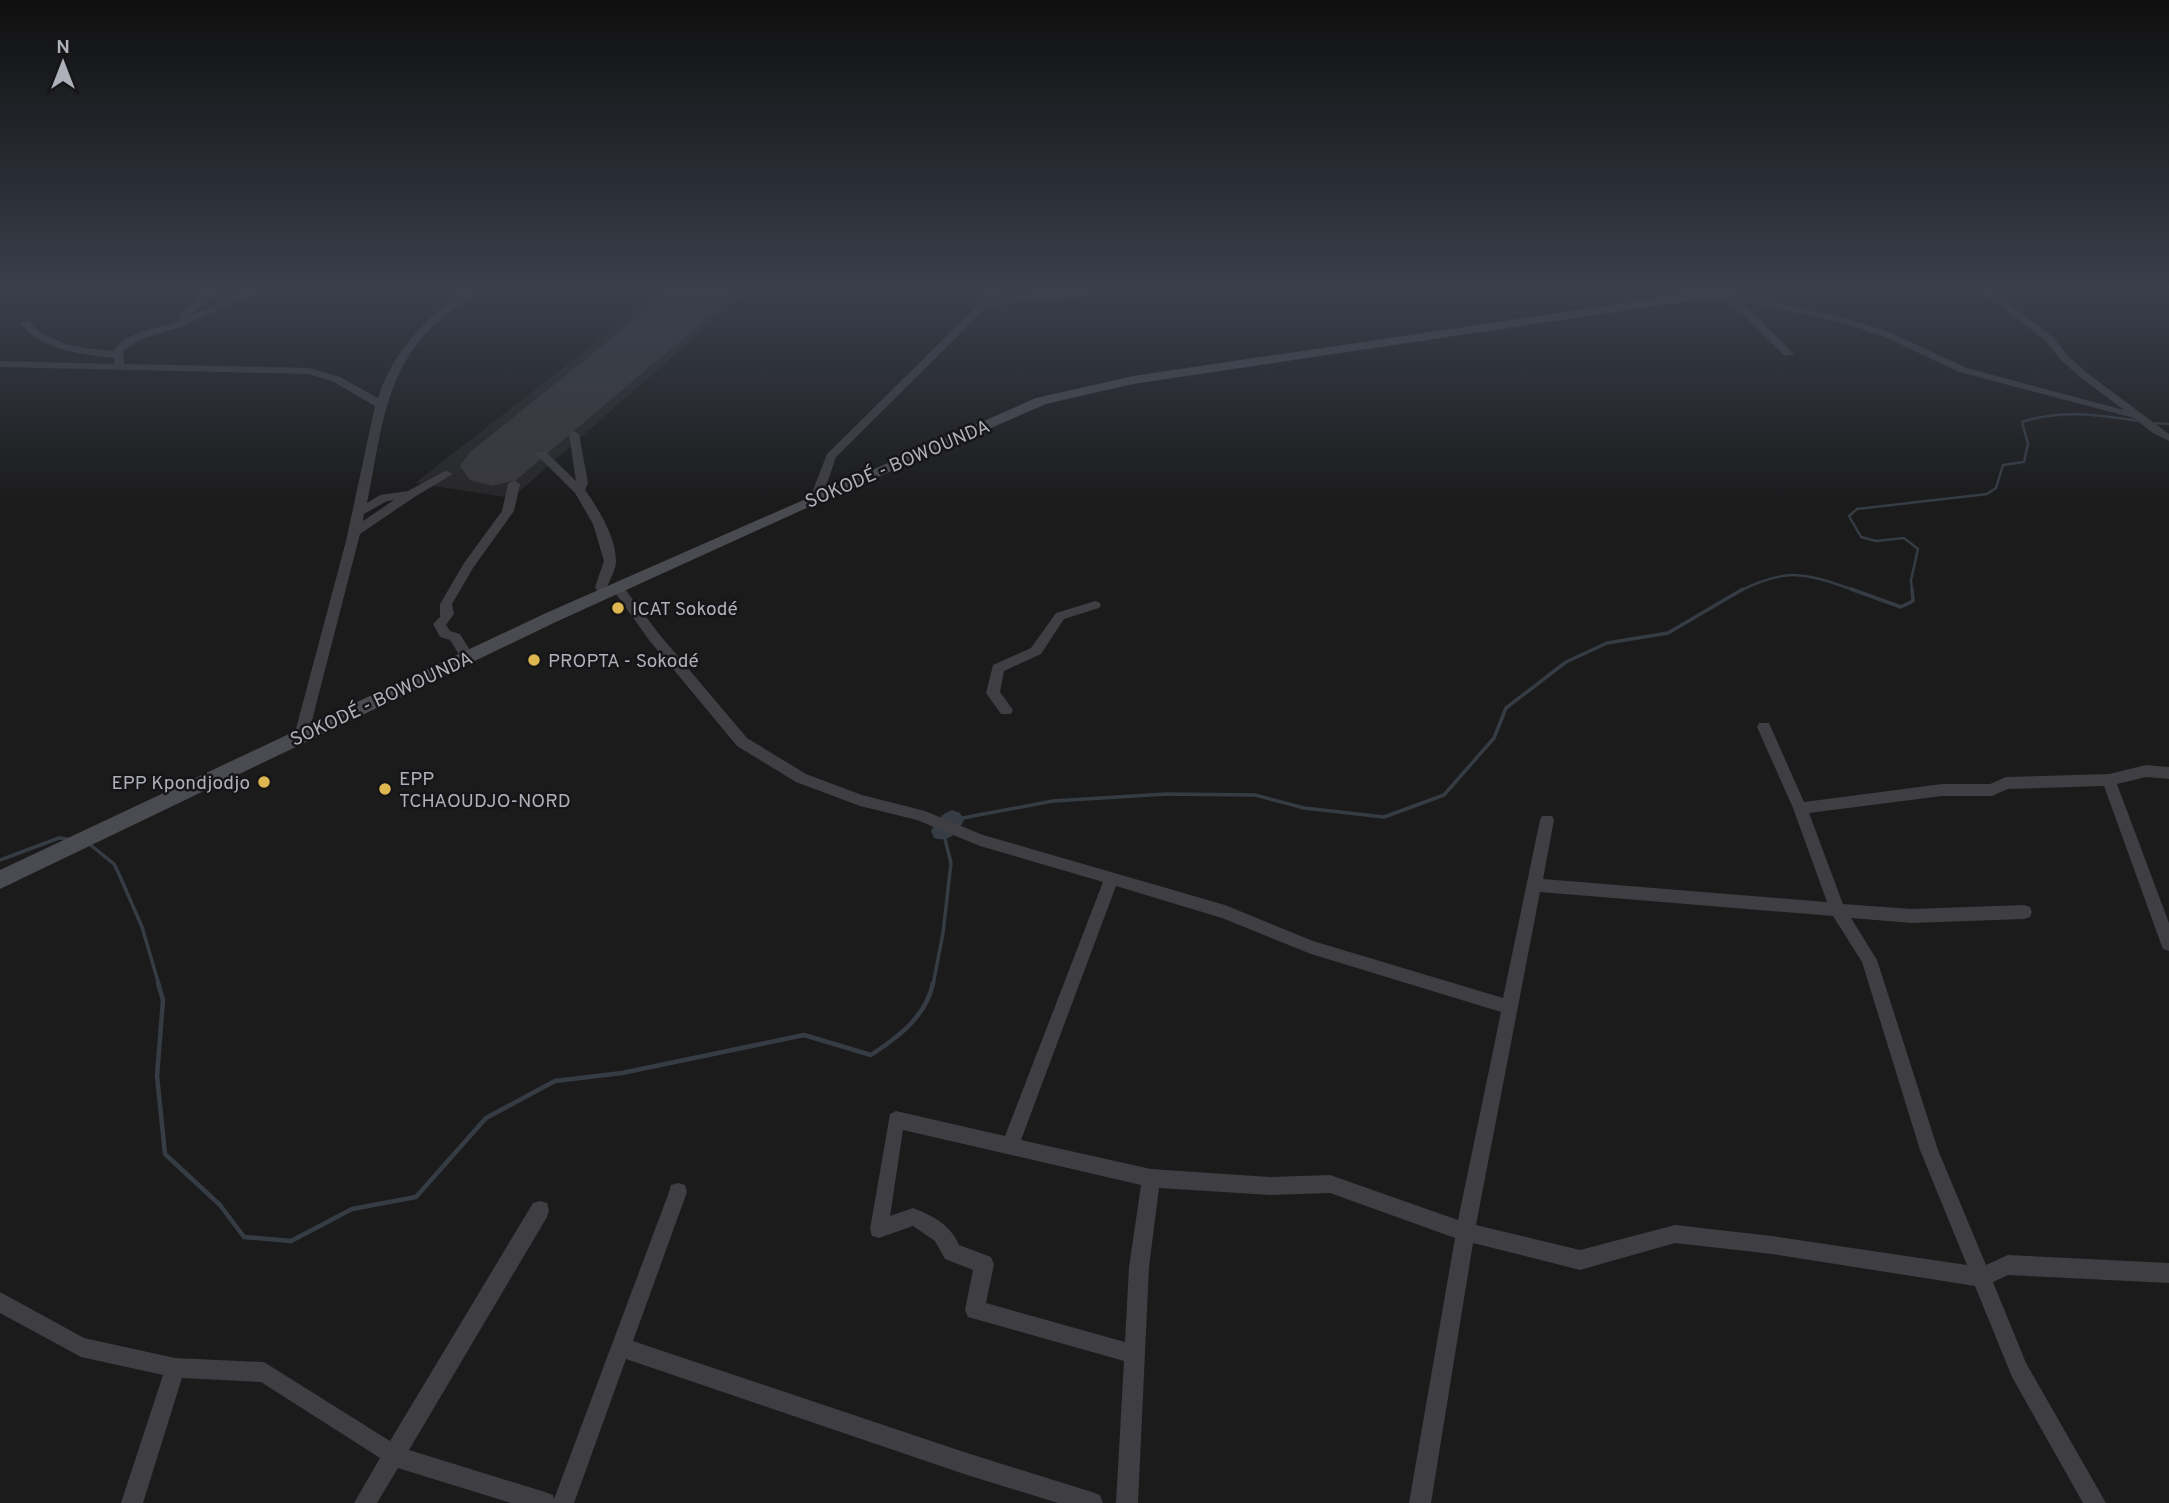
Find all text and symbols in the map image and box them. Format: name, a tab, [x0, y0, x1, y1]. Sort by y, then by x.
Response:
north arrow	[28, 28, 98, 98]
text: N	[56, 36, 70, 60]
street label: SOKODÉ - BOWOUNDA	[801, 414, 994, 515]
place label: ICAT Sokodé	[632, 598, 738, 622]
marker: ICAT Sokodé	[610, 600, 626, 616]
street label: SOKODÉ - BOWOUNDA	[286, 646, 477, 753]
place label: PROPTA - Sokodé	[548, 650, 699, 674]
marker: PROPTA - Sokodé	[526, 652, 542, 668]
place label: EPP TCHAOUDJO-NORD	[399, 768, 571, 814]
place label: EPP Kpondjodjo	[112, 772, 250, 796]
marker: EPP Kpondjodjo	[256, 774, 272, 790]
marker: EPP TCHAOUDJO-NORD	[377, 781, 393, 797]

